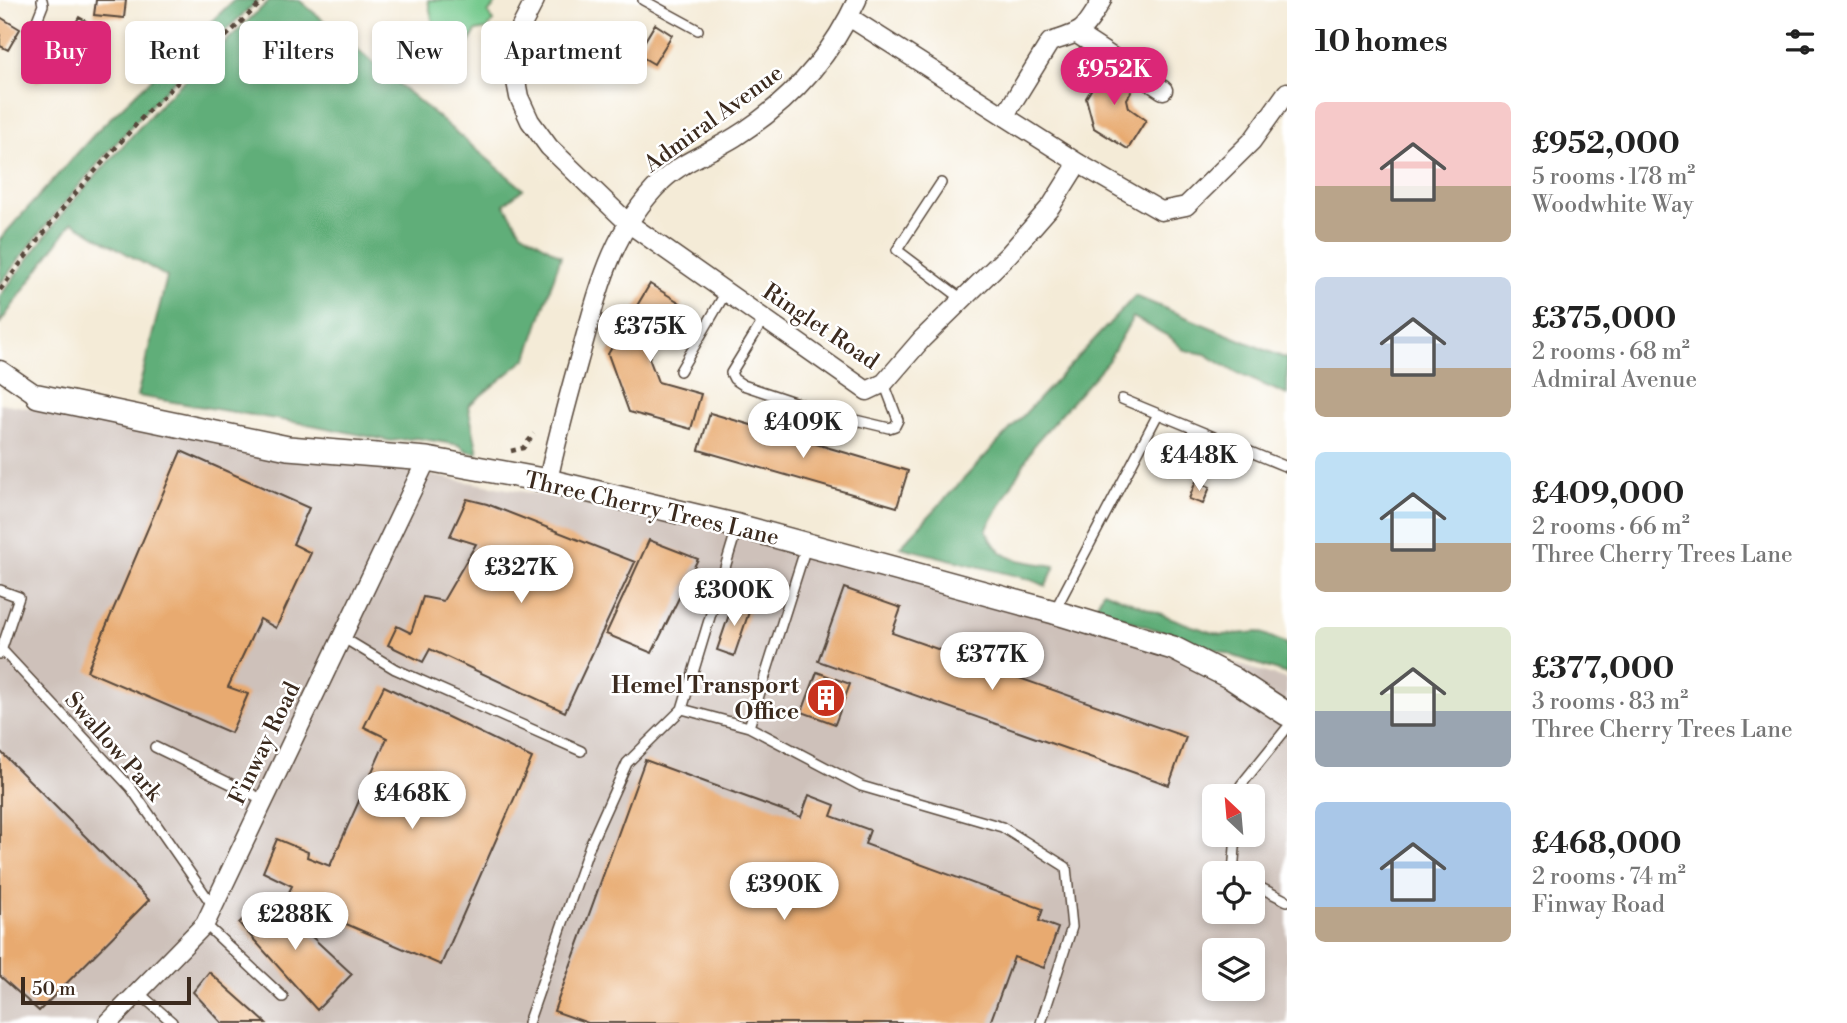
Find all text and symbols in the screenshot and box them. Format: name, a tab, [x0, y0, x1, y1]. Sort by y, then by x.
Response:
chip: Buy	[21, 21, 111, 84]
chip: Rent	[125, 21, 225, 84]
chip: Filters	[239, 21, 358, 84]
chip: New	[372, 21, 467, 84]
chip: Apartment	[481, 21, 647, 84]
text: 10 homes	[1315, 23, 1448, 61]
icon: filters	[1781, 23, 1819, 61]
pin: £952K	[1065, 48, 1163, 107]
text: £952K	[1077, 56, 1151, 84]
street label: Admiral Avenue	[638, 59, 789, 179]
text: £952,000	[1532, 125, 1680, 163]
icon: home	[1371, 130, 1455, 214]
text: 5 rooms · 178 m²	[1532, 163, 1695, 191]
text: Woodwhite Way	[1532, 191, 1694, 219]
street label: Ringlet Road	[757, 278, 884, 376]
text: £375,000	[1532, 300, 1676, 338]
pin: £375K	[601, 304, 699, 364]
icon: home	[1371, 305, 1455, 389]
text: £375K	[614, 313, 686, 341]
text: 2 rooms · 68 m²	[1532, 338, 1690, 366]
text: Admiral Avenue	[1532, 366, 1697, 394]
pin: £409K	[754, 400, 852, 460]
text: £409K	[764, 409, 842, 437]
pin: £448K	[1150, 434, 1248, 493]
text: £448K	[1160, 442, 1238, 470]
street label: Three Cherry Trees Lane	[522, 466, 782, 552]
text: £409,000	[1532, 475, 1684, 513]
icon: home	[1371, 480, 1455, 564]
text: 2 rooms · 66 m²	[1532, 513, 1690, 541]
text: Three Cherry Trees Lane	[1532, 541, 1793, 569]
pin: £327K	[472, 546, 570, 605]
text: £327K	[484, 554, 558, 582]
pin: £300K	[685, 568, 783, 628]
text: £300K	[695, 577, 773, 605]
pin: £377K	[943, 632, 1041, 692]
text: £377K	[956, 641, 1028, 669]
text: £377,000	[1532, 650, 1674, 688]
icon: home	[1371, 655, 1455, 739]
place label: Hemel Transport Office	[611, 672, 800, 726]
building icon: Hemel Transport Office	[805, 677, 847, 719]
street label: Finway Road	[223, 678, 307, 809]
street label: Swallow Park	[58, 687, 169, 808]
text: 3 rooms · 83 m²	[1532, 688, 1688, 716]
text: Three Cherry Trees Lane	[1532, 716, 1793, 744]
pin: £468K	[363, 772, 461, 831]
text: £468K	[374, 780, 450, 808]
north arrow	[1202, 784, 1265, 847]
map controls	[1202, 784, 1265, 1001]
text: £468,000	[1532, 825, 1682, 863]
icon: home	[1371, 830, 1455, 914]
button: locate	[1202, 861, 1265, 924]
pin: £390K	[735, 862, 833, 922]
text: 2 rooms · 74 m²	[1532, 863, 1686, 891]
text: £390K	[746, 871, 822, 899]
text: Finway Road	[1532, 891, 1665, 919]
pin: £288K	[246, 892, 344, 952]
text: £288K	[257, 901, 333, 929]
button: layers	[1202, 938, 1265, 1001]
scale bar	[21, 974, 191, 1006]
text: 50 m	[32, 977, 76, 1001]

